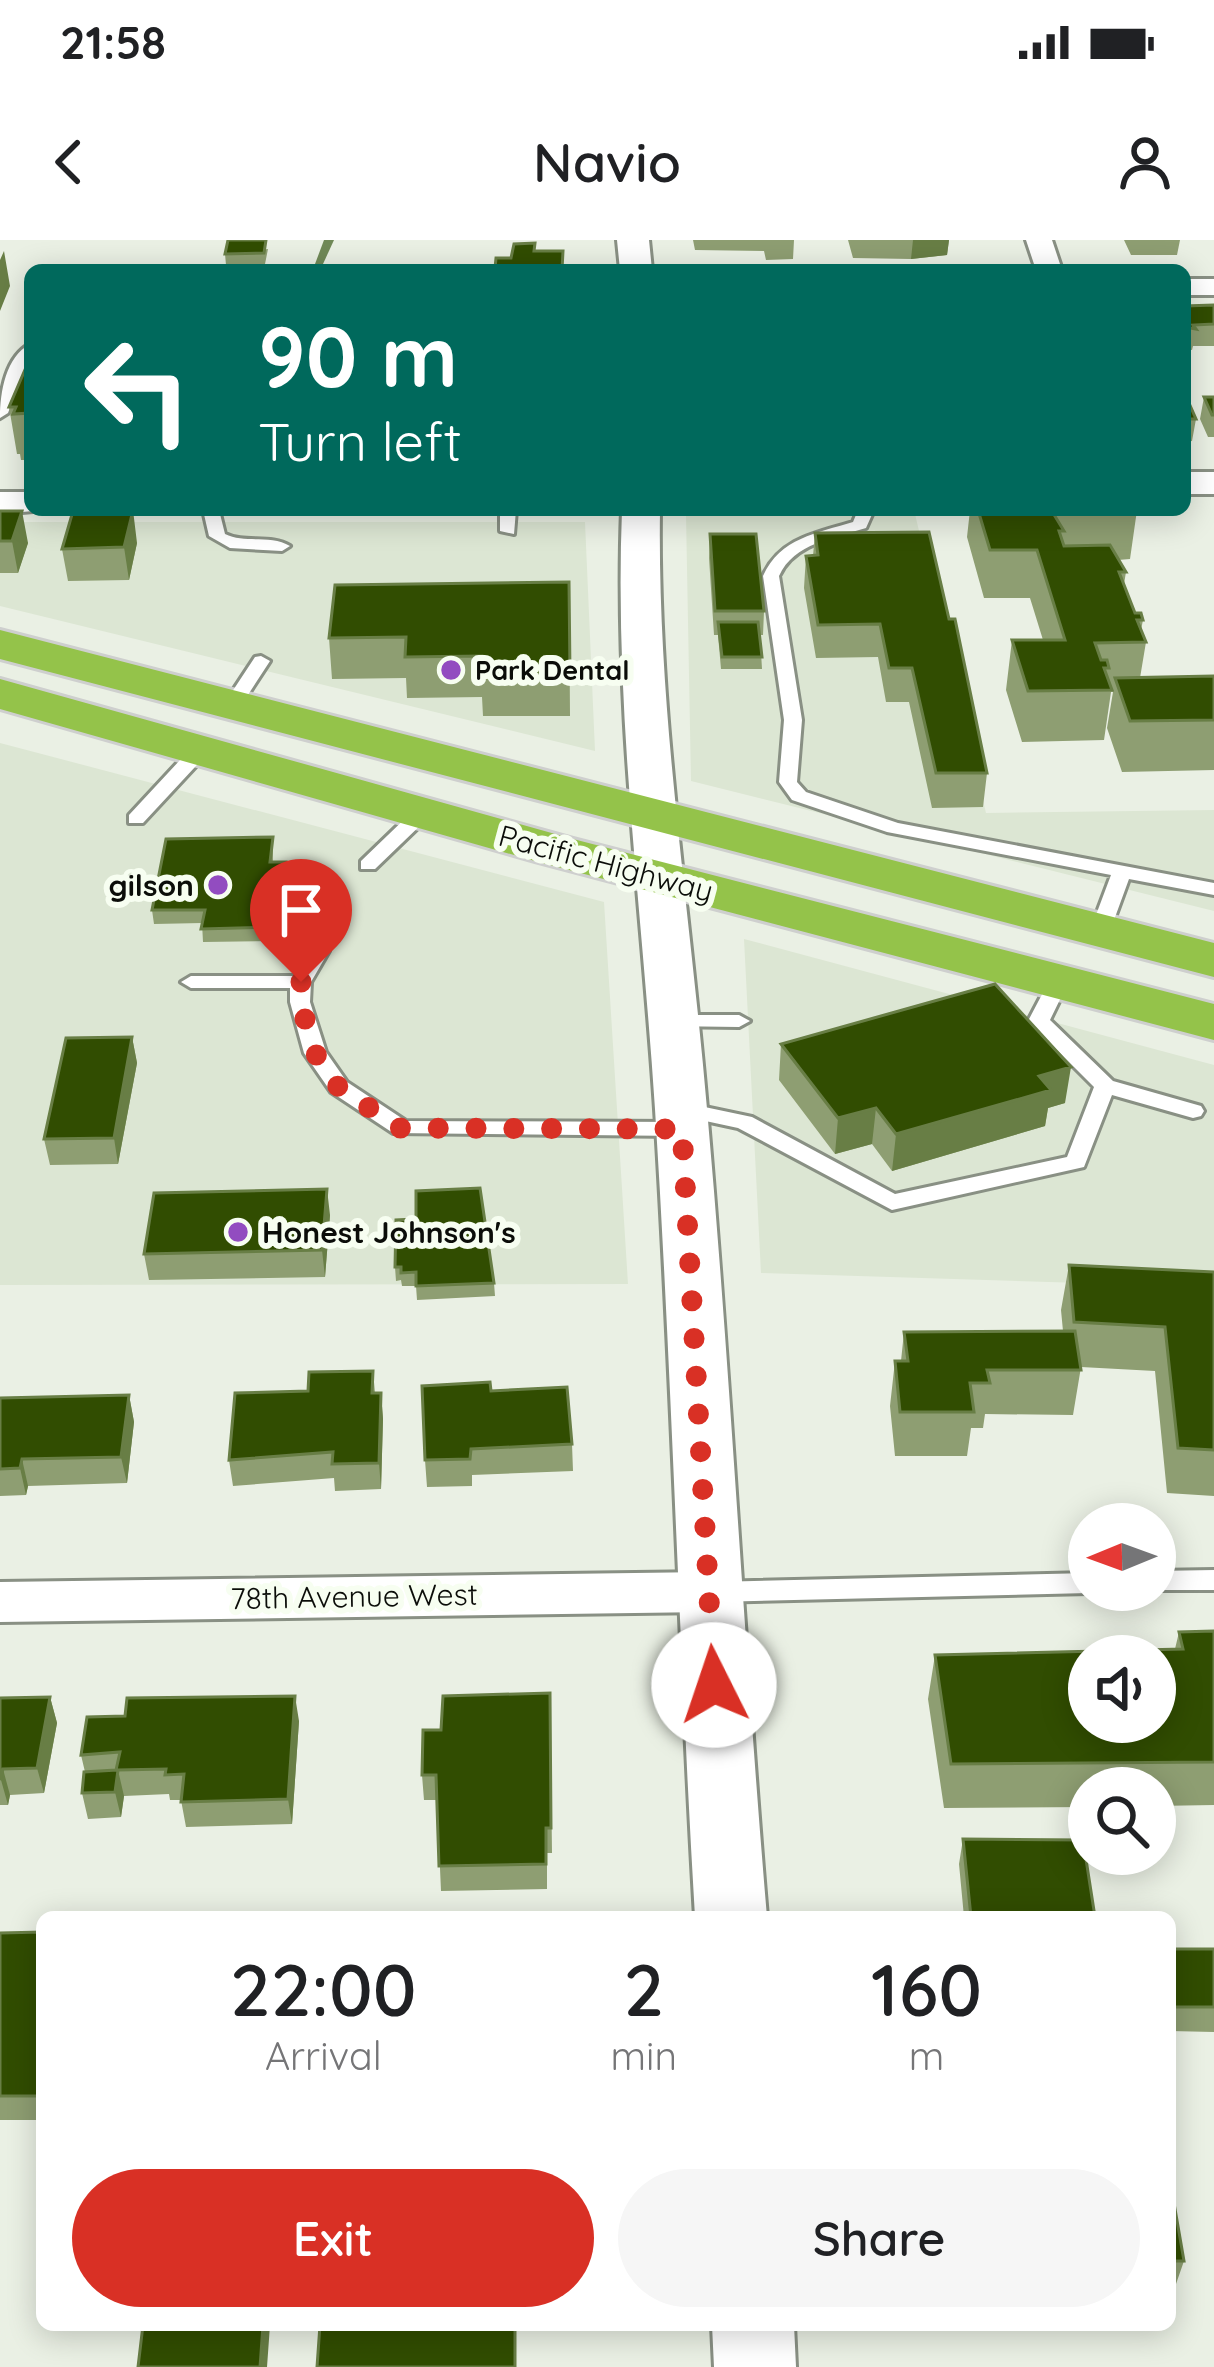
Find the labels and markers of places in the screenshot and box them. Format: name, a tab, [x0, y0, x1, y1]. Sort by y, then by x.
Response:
place label: Park Dental	[475, 653, 630, 687]
marker: Park Dental	[438, 657, 464, 683]
pin	[250, 859, 352, 982]
place label: gilson	[109, 866, 194, 904]
marker: gilson	[205, 872, 231, 898]
place label: Honest Johnson's	[262, 1213, 516, 1251]
marker: Honest Johnson's	[225, 1219, 251, 1245]

